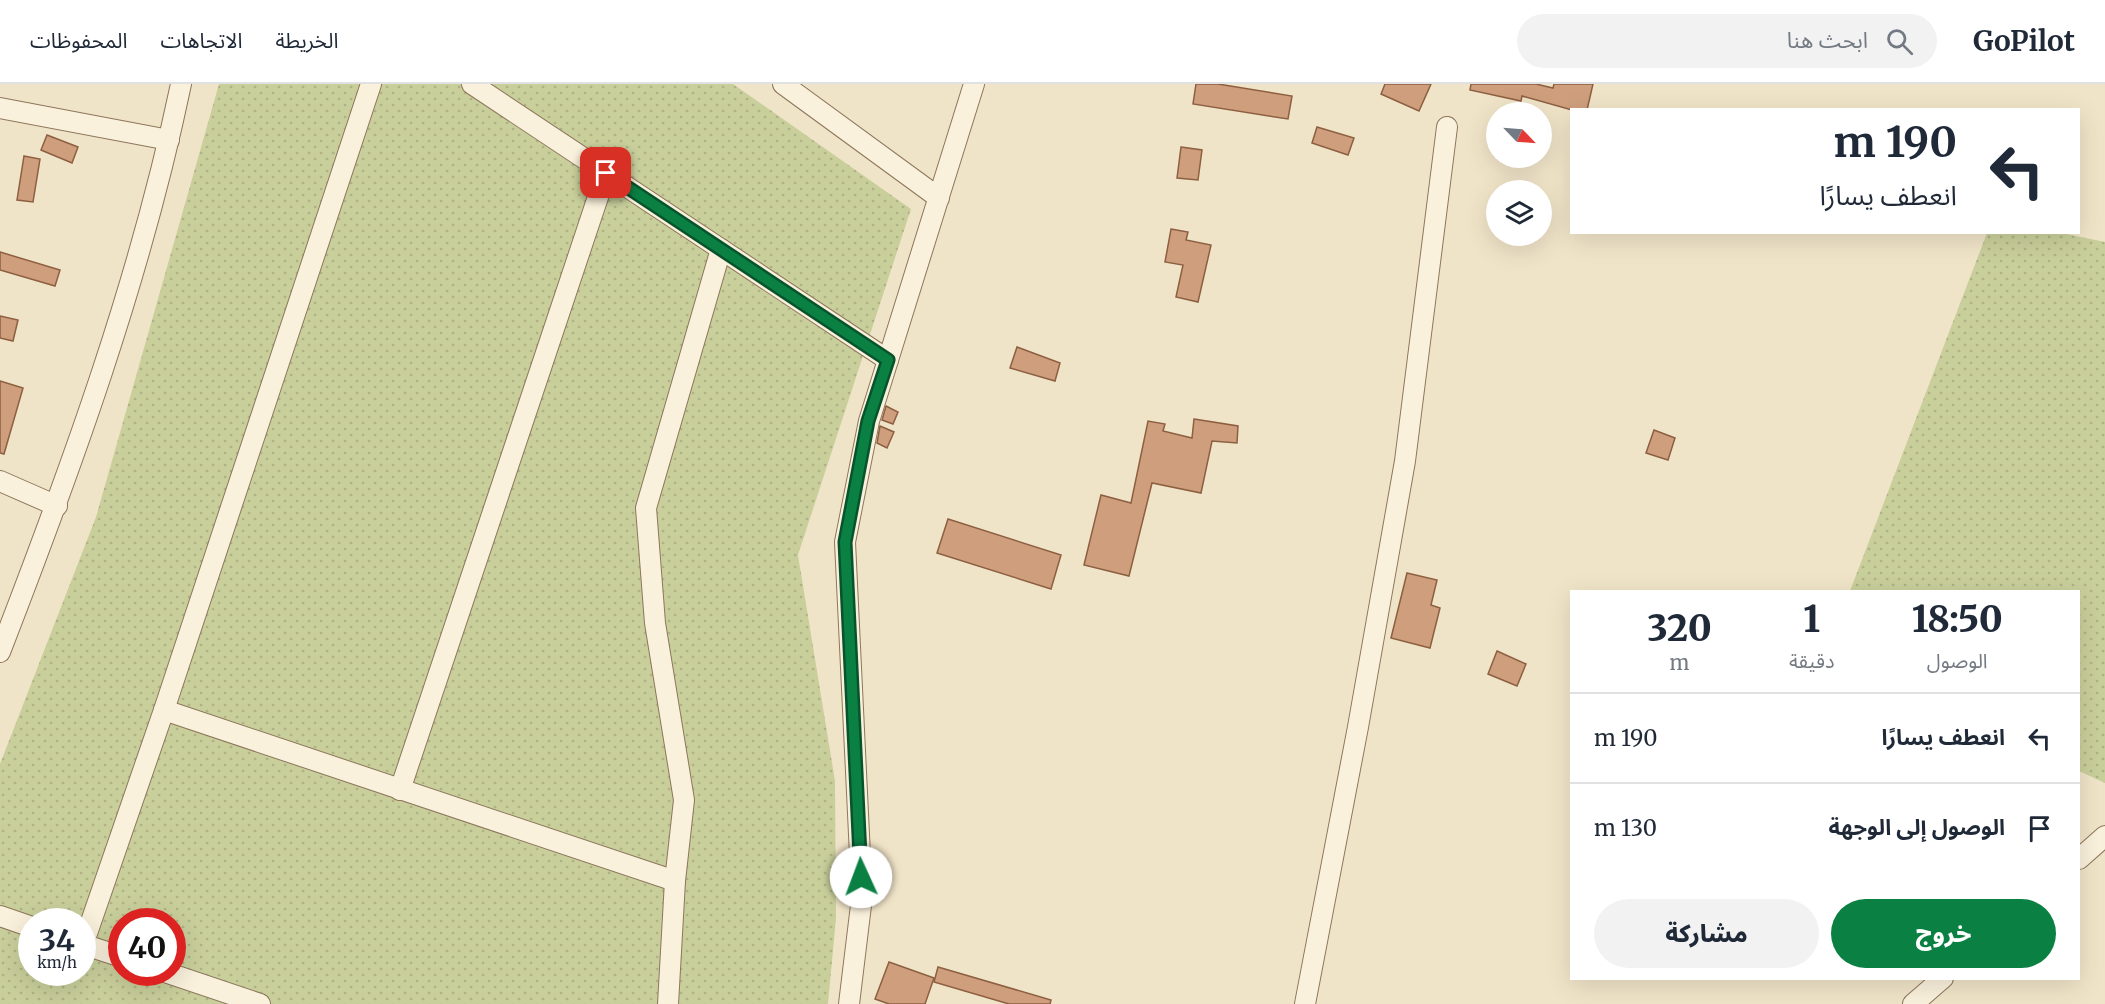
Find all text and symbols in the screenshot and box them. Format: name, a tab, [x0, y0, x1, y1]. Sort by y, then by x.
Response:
search box	[1517, 14, 1937, 68]
text: GoPilot	[1973, 23, 2075, 59]
icon: search	[1883, 25, 1916, 58]
text: ابحث هنا	[1787, 26, 1868, 54]
text: المحفوظات	[30, 27, 127, 54]
text: الاتجاهات	[160, 27, 242, 54]
text: الخريطة	[275, 27, 338, 54]
north arrow	[1486, 102, 1552, 168]
map controls	[1486, 102, 1552, 246]
text: 190 m	[1834, 116, 1957, 168]
icon: left	[1978, 132, 2056, 210]
pin	[580, 147, 631, 198]
icon: arrive	[589, 156, 622, 189]
text: انعطف يسارًا	[1819, 178, 1957, 212]
button: layers	[1486, 180, 1552, 246]
text: 1	[1803, 597, 1820, 642]
text: 18:50	[1912, 597, 2003, 642]
text: 320	[1647, 606, 1712, 651]
text: دقيقة	[1789, 648, 1834, 673]
text: الوصول	[1927, 648, 1988, 673]
text: m	[1670, 650, 1689, 675]
icon: left	[2023, 722, 2056, 755]
text: انعطف يسارًا	[1882, 723, 2005, 751]
text: 190 m	[1594, 724, 1657, 752]
icon: arrive	[2023, 812, 2056, 845]
text: الوصول إلى الوجهة	[1828, 813, 2005, 841]
text: 130 m	[1594, 814, 1657, 842]
position arrow	[829, 845, 893, 909]
button: مشاركة	[1594, 899, 1819, 968]
button: خروج	[1831, 899, 2056, 968]
speed limit sign: 40	[108, 908, 186, 986]
text: 34	[39, 921, 75, 959]
text: km/h	[37, 953, 77, 972]

